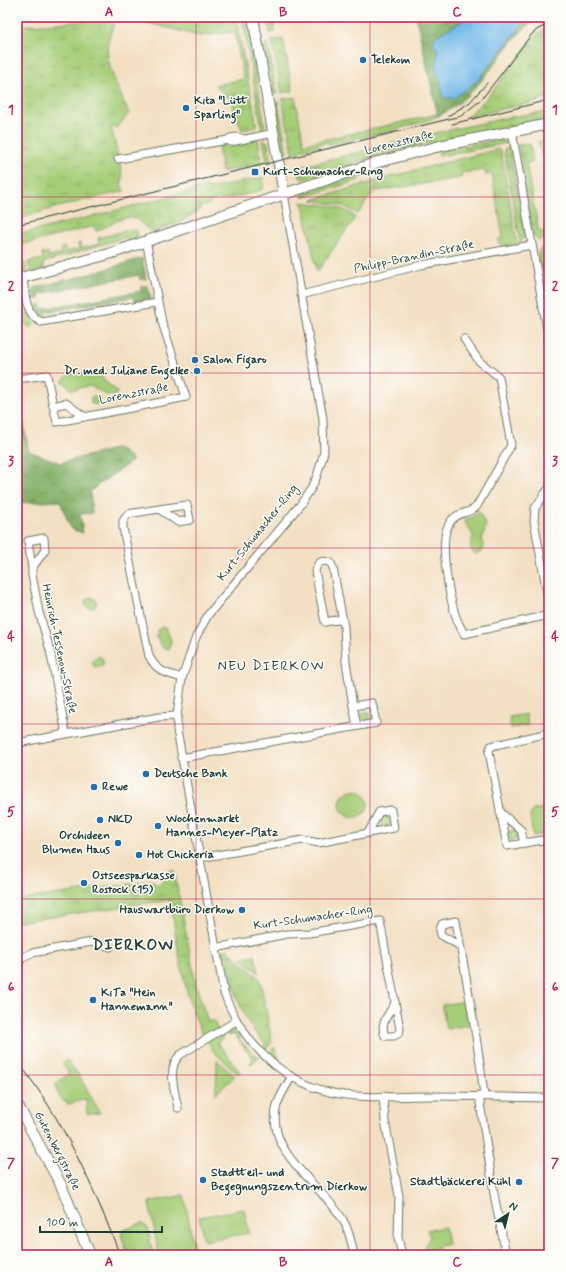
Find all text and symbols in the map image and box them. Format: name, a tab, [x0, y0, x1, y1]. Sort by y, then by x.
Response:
text: A	[105, 4, 113, 21]
text: B	[279, 4, 288, 21]
text: C	[452, 4, 462, 21]
place label: Telekom	[371, 52, 411, 68]
marker: Telekom	[358, 55, 368, 65]
place label: Kita "Lütt Sparling"	[194, 93, 248, 124]
text: 1	[8, 102, 14, 119]
text: 1	[552, 102, 558, 119]
marker: Kita "Lütt Sparling"	[181, 103, 191, 113]
street label: Lorenzstraße	[363, 127, 435, 159]
place label: Kurt-Schumacher-Ring	[263, 164, 383, 181]
marker: Kurt-Schumacher-Ring	[250, 167, 260, 177]
street label: Philipp-Brandin-Straße	[352, 236, 476, 278]
text: 2	[8, 278, 15, 295]
text: 2	[552, 278, 559, 295]
place label: Salon Figaro	[203, 352, 267, 369]
marker: Salon Figaro	[190, 355, 200, 365]
place label: Dr. med. Juliane Engelke	[64, 363, 190, 380]
marker: Dr. med. Juliane Engelke	[192, 366, 202, 376]
street label: Lorenzstraße	[98, 379, 170, 409]
text: 3	[8, 453, 14, 470]
text: 3	[552, 453, 558, 470]
street label: Kurt-Schumacher-Ring	[214, 481, 302, 585]
street label: Heinrich-Tessenow-Straße	[37, 583, 81, 716]
text: 4	[7, 629, 15, 646]
text: 4	[551, 629, 559, 646]
district label: NEU DIERKOW	[218, 657, 324, 675]
place label: Deutsche Bank	[154, 766, 228, 782]
marker: Deutsche Bank	[141, 769, 151, 779]
place label: Rewe	[102, 779, 129, 795]
marker: Rewe	[89, 782, 99, 792]
text: 5	[7, 804, 15, 821]
text: 5	[551, 804, 559, 821]
place label: Wochenmarkt Hannes-Meyer-Platz	[165, 811, 278, 841]
place label: NKD	[108, 812, 133, 828]
marker: NKD	[95, 815, 105, 825]
marker: Wochenmarkt Hannes-Meyer-Platz	[153, 821, 163, 831]
place label: Orchideen Blumen Haus	[42, 828, 110, 858]
marker: Orchideen Blumen Haus	[113, 838, 123, 848]
place label: Hot Chickeria	[147, 847, 214, 863]
marker: Hot Chickeria	[134, 850, 144, 860]
place label: Ostseesparkasse Rostock (15)	[92, 868, 176, 898]
marker: Ostseesparkasse Rostock (15)	[79, 878, 89, 888]
place label: Hauswartbüro Dierkow	[119, 902, 235, 918]
street label: Kurt-Schumacher-Ring	[253, 902, 373, 934]
marker: Hauswartbüro Dierkow	[237, 905, 247, 915]
district label: DIERKOW	[92, 935, 174, 956]
text: 6	[8, 979, 15, 996]
text: 6	[552, 979, 559, 996]
place label: KiTa "Hein Hannemann"	[101, 985, 173, 1015]
marker: KiTa "Hein Hannemann"	[88, 995, 98, 1005]
street label: Gutenbergstraße	[29, 1109, 84, 1194]
text: 7	[7, 1155, 15, 1172]
text: 7	[551, 1155, 559, 1172]
place label: Stadtteil- und Begegnungszentrum Dierkow	[211, 1165, 368, 1196]
place label: Stadtbäckerei Kühl	[410, 1174, 511, 1190]
marker: Stadtteil- und Begegnungszentrum Dierkow	[198, 1175, 208, 1185]
marker: Stadtbäckerei Kühl	[514, 1177, 524, 1187]
north arrow	[488, 1194, 528, 1234]
text: N	[506, 1199, 520, 1214]
scale bar	[40, 1208, 162, 1234]
text: 100 m	[46, 1215, 78, 1231]
text: A	[105, 1254, 113, 1271]
text: B	[279, 1254, 288, 1271]
text: C	[452, 1254, 462, 1271]

